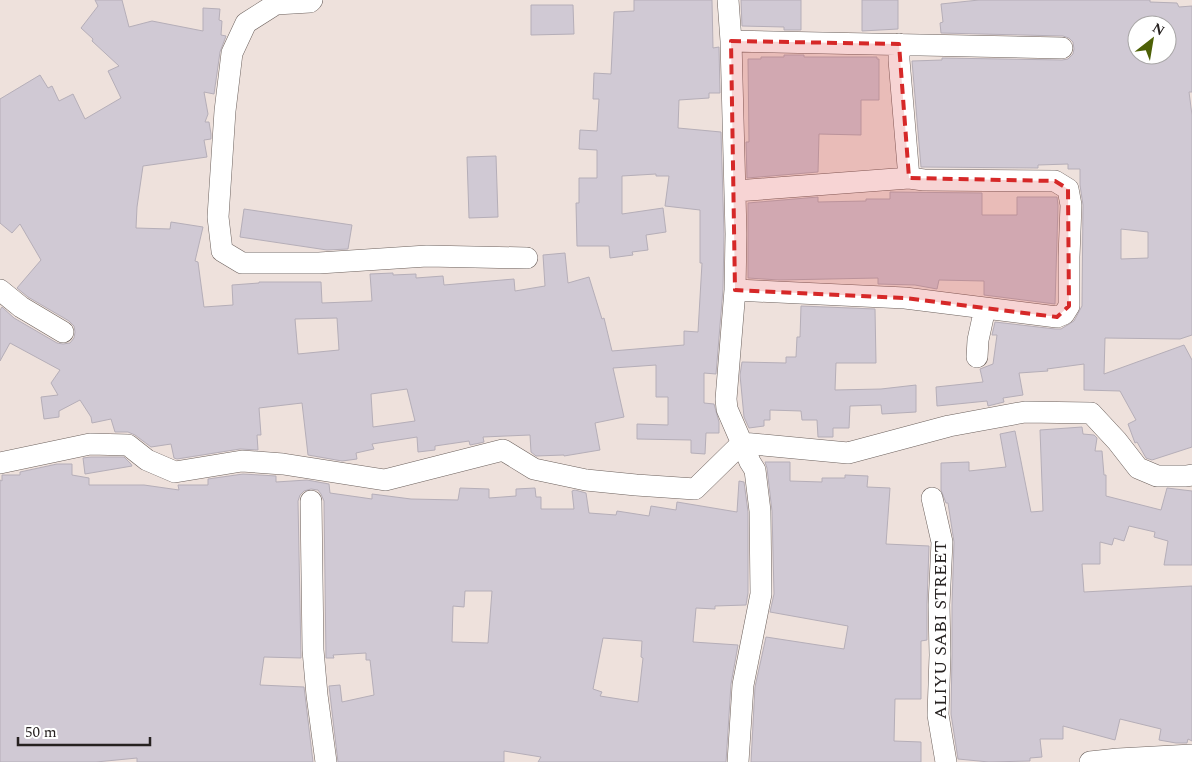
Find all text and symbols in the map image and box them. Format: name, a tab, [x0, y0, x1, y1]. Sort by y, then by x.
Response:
north arrow	[1127, 15, 1177, 65]
text: N	[1148, 17, 1169, 41]
street label: ALIYU SABI STREET	[927, 540, 954, 720]
scale bar	[18, 714, 150, 746]
text: 50 m	[25, 721, 57, 744]

